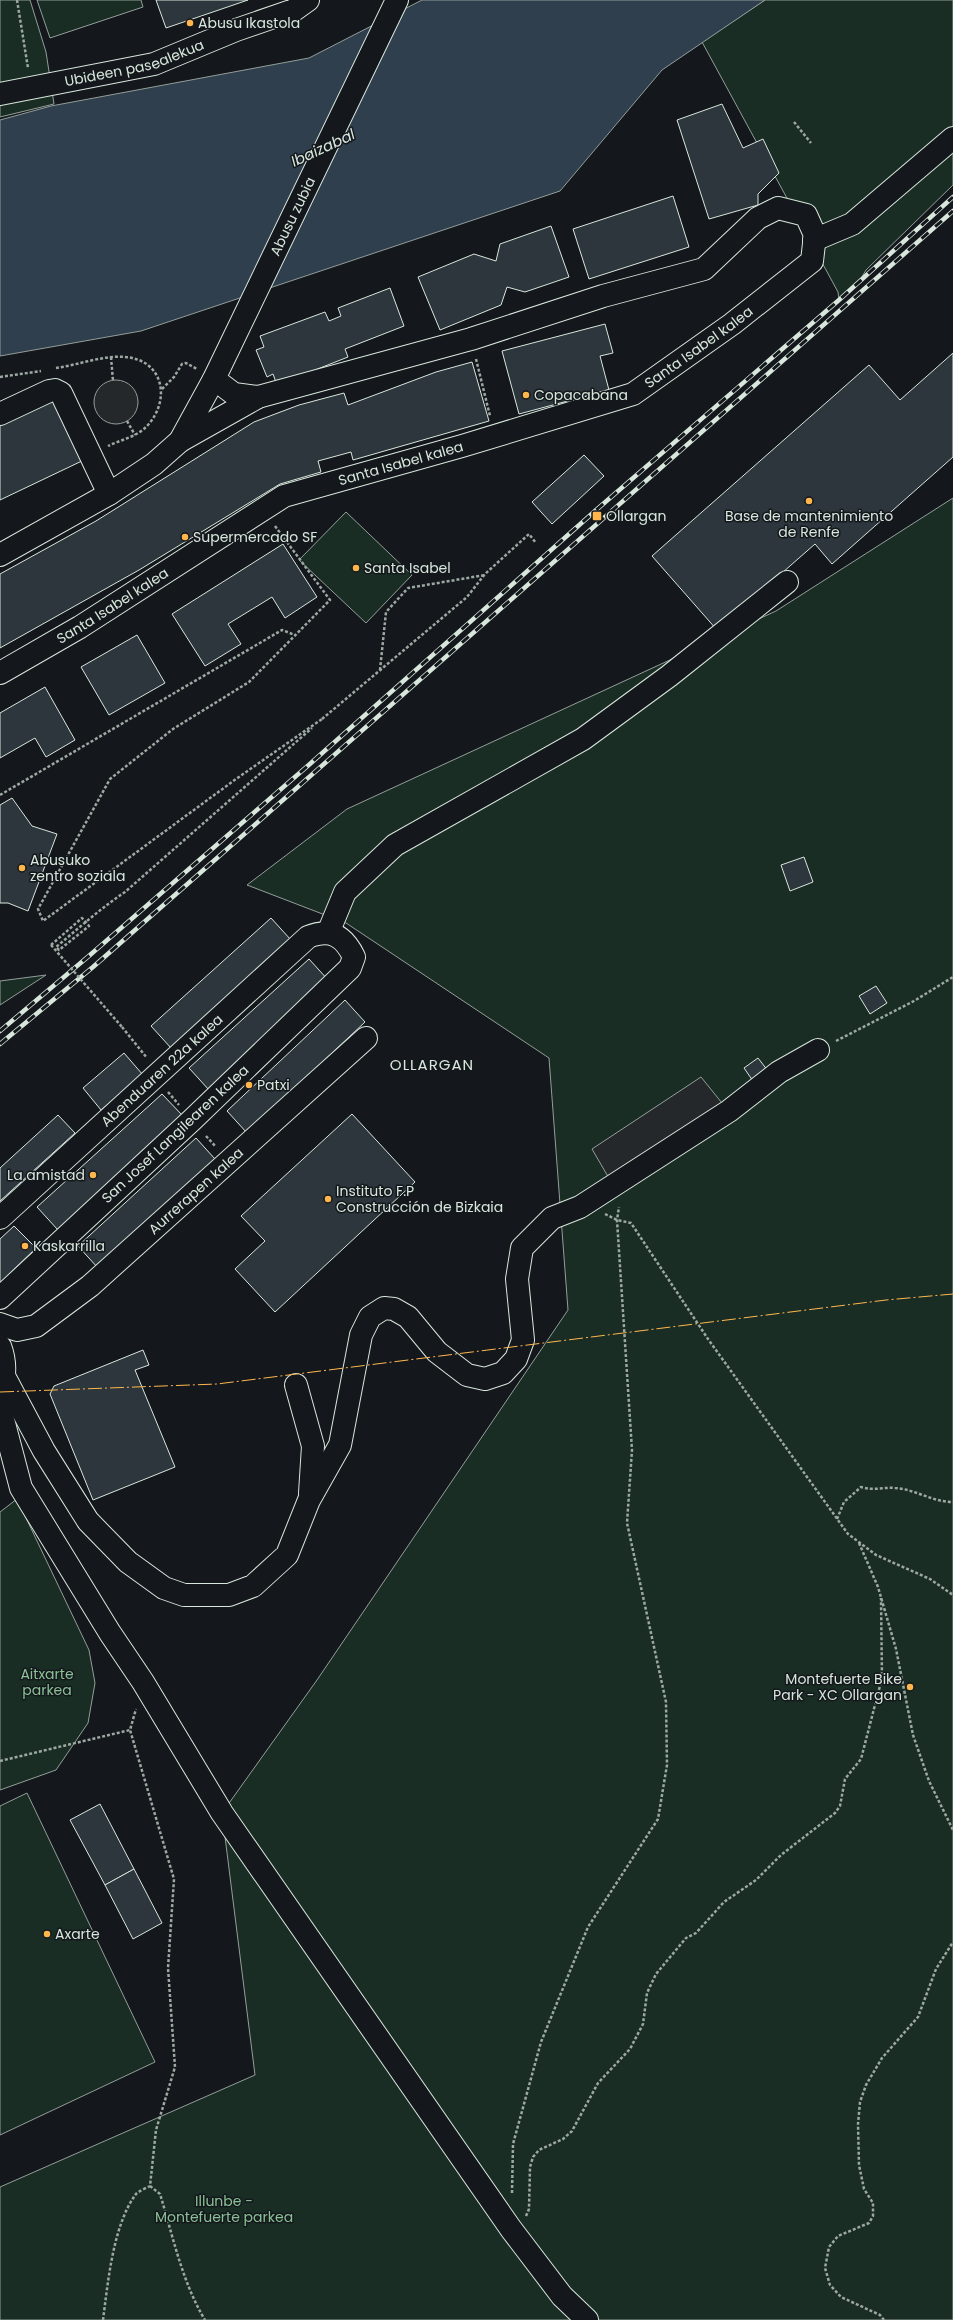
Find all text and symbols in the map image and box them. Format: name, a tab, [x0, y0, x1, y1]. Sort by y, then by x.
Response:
place label: Abusu Ikastola	[198, 13, 300, 33]
marker: Abusu Ikastola	[185, 18, 195, 28]
street label: Ubideen pasealekua	[63, 34, 207, 91]
water label: Ibaizabal	[287, 123, 359, 172]
street label: Abusu zubia	[265, 173, 320, 259]
street label: Santa Isabel kalea	[640, 301, 757, 393]
place label: Copacabana	[534, 385, 628, 405]
marker: Copacabana	[521, 390, 531, 400]
street label: Santa Isabel kalea	[336, 436, 466, 490]
marker: Base de mantenimiento de Renfe	[804, 496, 814, 506]
place label: Ollargan	[606, 506, 666, 526]
place label: Base de mantenimiento de Renfe	[725, 506, 893, 542]
marker: Ollargan	[591, 510, 603, 522]
place label: Supermercado SF	[193, 527, 317, 547]
marker: Supermercado SF	[180, 532, 190, 542]
place label: Santa Isabel	[364, 558, 451, 578]
street label: Santa Isabel kalea	[53, 563, 172, 648]
marker: Santa Isabel	[351, 563, 361, 573]
place label: Abusuko zentro soziala	[30, 850, 125, 886]
marker: Abusuko zentro soziala	[17, 863, 27, 873]
street label: Abenduaren 22a kalea	[96, 1010, 227, 1131]
district label: OLLARGAN	[390, 1054, 474, 1075]
street label: San Josef Langilearen kalea	[97, 1060, 253, 1208]
place label: Patxi	[257, 1075, 290, 1095]
marker: Patxi	[244, 1080, 254, 1090]
street label: Aurrerapen kalea	[144, 1143, 248, 1239]
place label: La amistad	[7, 1165, 85, 1185]
marker: La amistad	[88, 1170, 98, 1180]
place label: Instituto F.P Construcción de Bizkaia	[336, 1181, 503, 1217]
marker: Instituto F.P Construcción de Bizkaia	[323, 1194, 333, 1204]
place label: Kaskarrilla	[33, 1236, 105, 1256]
marker: Kaskarrilla	[20, 1241, 30, 1251]
park label: Aitxarte parkea	[20, 1664, 74, 1700]
place label: Montefuerte Bike Park - XC Ollargan	[773, 1669, 902, 1705]
marker: Montefuerte Bike Park - XC Ollargan	[905, 1682, 915, 1692]
place label: Axarte	[55, 1924, 100, 1944]
marker: Axarte	[42, 1929, 52, 1939]
park label: Illunbe - Montefuerte parkea	[155, 2191, 293, 2227]

